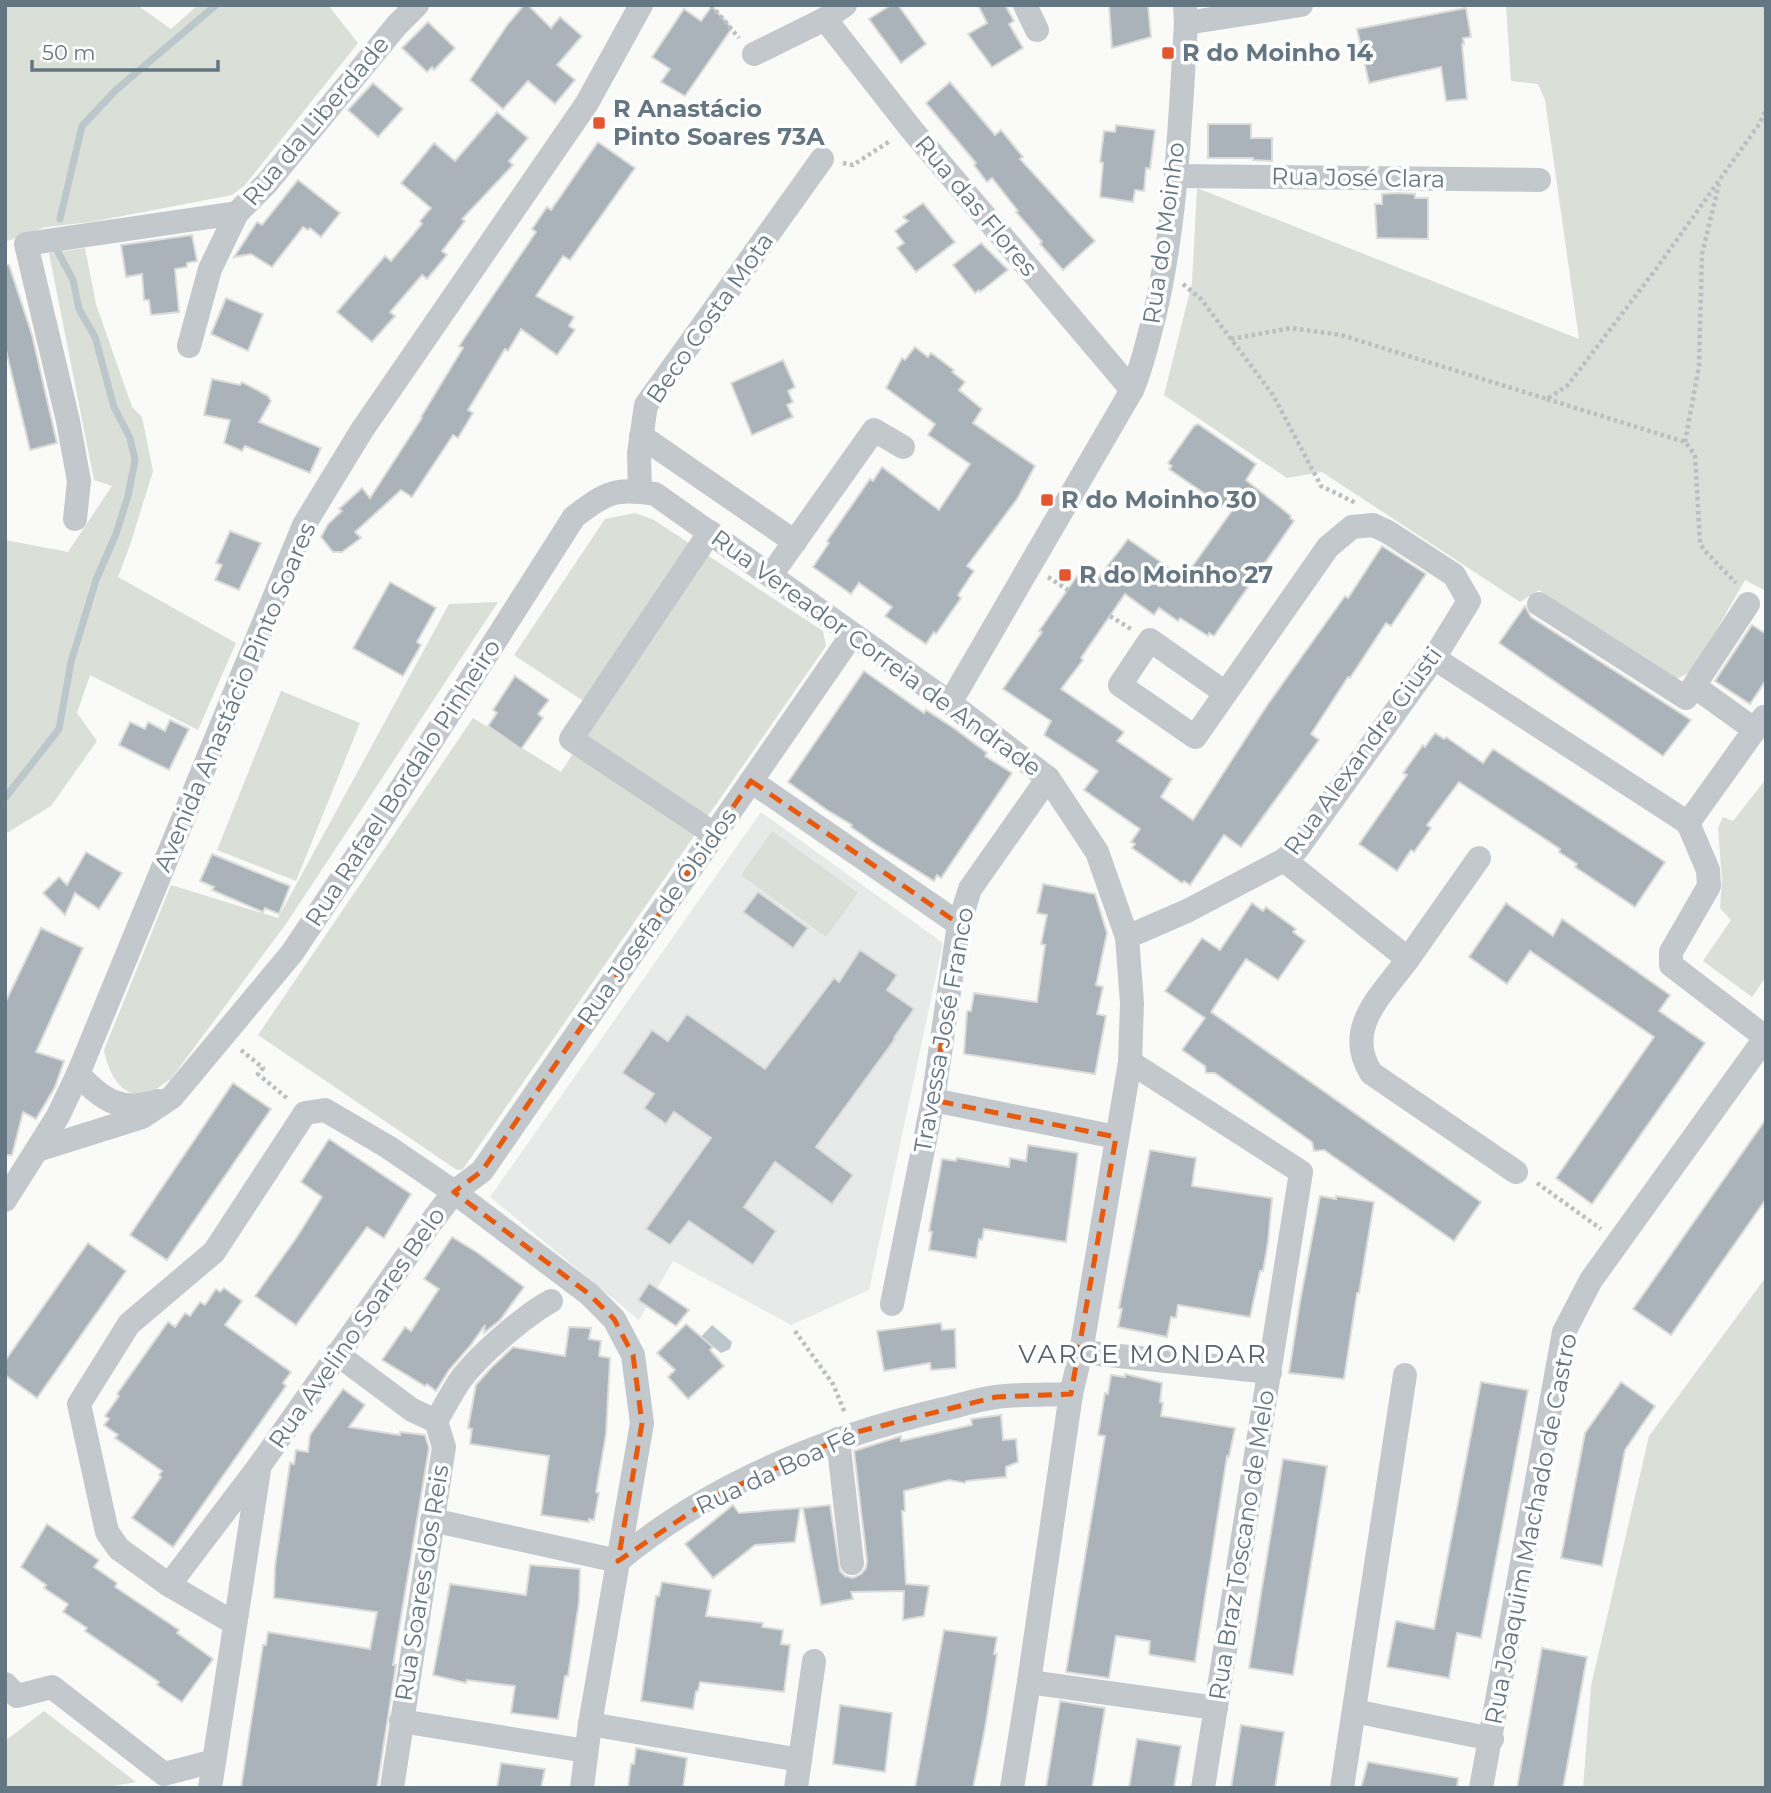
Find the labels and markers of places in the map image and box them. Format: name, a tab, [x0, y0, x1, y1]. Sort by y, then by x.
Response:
place label: R do Moinho 14	[1182, 38, 1374, 67]
marker: R do Moinho 14	[1160, 45, 1176, 61]
place label: R Anastácio Pinto Soares 73A	[613, 94, 825, 151]
marker: R Anastácio Pinto Soares 73A	[591, 115, 607, 131]
place label: R do Moinho 30	[1061, 485, 1257, 514]
marker: R do Moinho 30	[1039, 492, 1055, 508]
place label: R do Moinho 27	[1079, 560, 1273, 589]
marker: R do Moinho 27	[1057, 567, 1073, 583]

